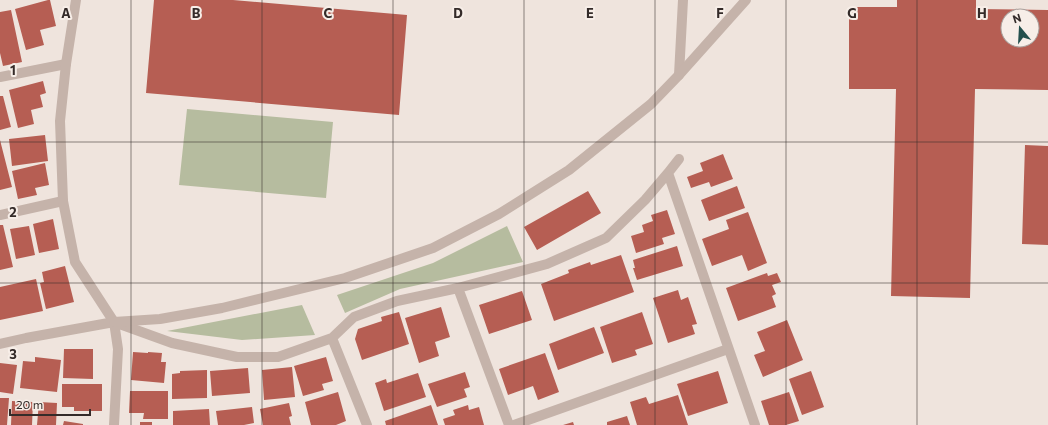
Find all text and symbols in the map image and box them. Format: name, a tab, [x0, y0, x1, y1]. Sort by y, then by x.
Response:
text: A	[61, 5, 71, 21]
text: B	[192, 5, 201, 21]
text: C	[324, 5, 333, 21]
text: D	[453, 5, 463, 21]
text: E	[586, 5, 594, 21]
text: F	[716, 5, 724, 21]
text: G	[847, 5, 857, 21]
text: H	[977, 5, 987, 21]
north arrow	[1000, 8, 1040, 48]
text: N	[1011, 11, 1023, 25]
text: 1	[10, 62, 16, 78]
text: 2	[9, 204, 17, 220]
text: 3	[9, 346, 17, 362]
scale bar	[10, 391, 90, 417]
text: 20 m	[16, 397, 43, 411]

